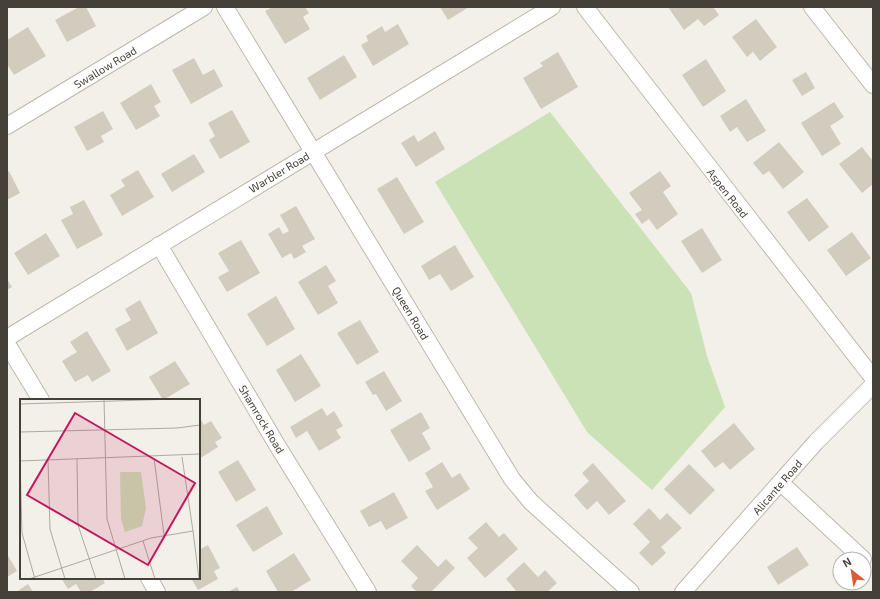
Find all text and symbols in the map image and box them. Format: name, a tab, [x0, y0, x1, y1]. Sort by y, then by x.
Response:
street label: Swallow Road	[71, 43, 139, 91]
street label: Warbler Road	[246, 149, 312, 195]
street label: Aspen Road	[705, 166, 751, 220]
street label: Queen Road	[389, 284, 432, 342]
street label: Shamrock Road	[236, 382, 288, 456]
inset map	[20, 399, 200, 579]
street label: Alicante Road	[750, 457, 804, 517]
north arrow	[832, 551, 872, 591]
text: N	[840, 554, 853, 570]

